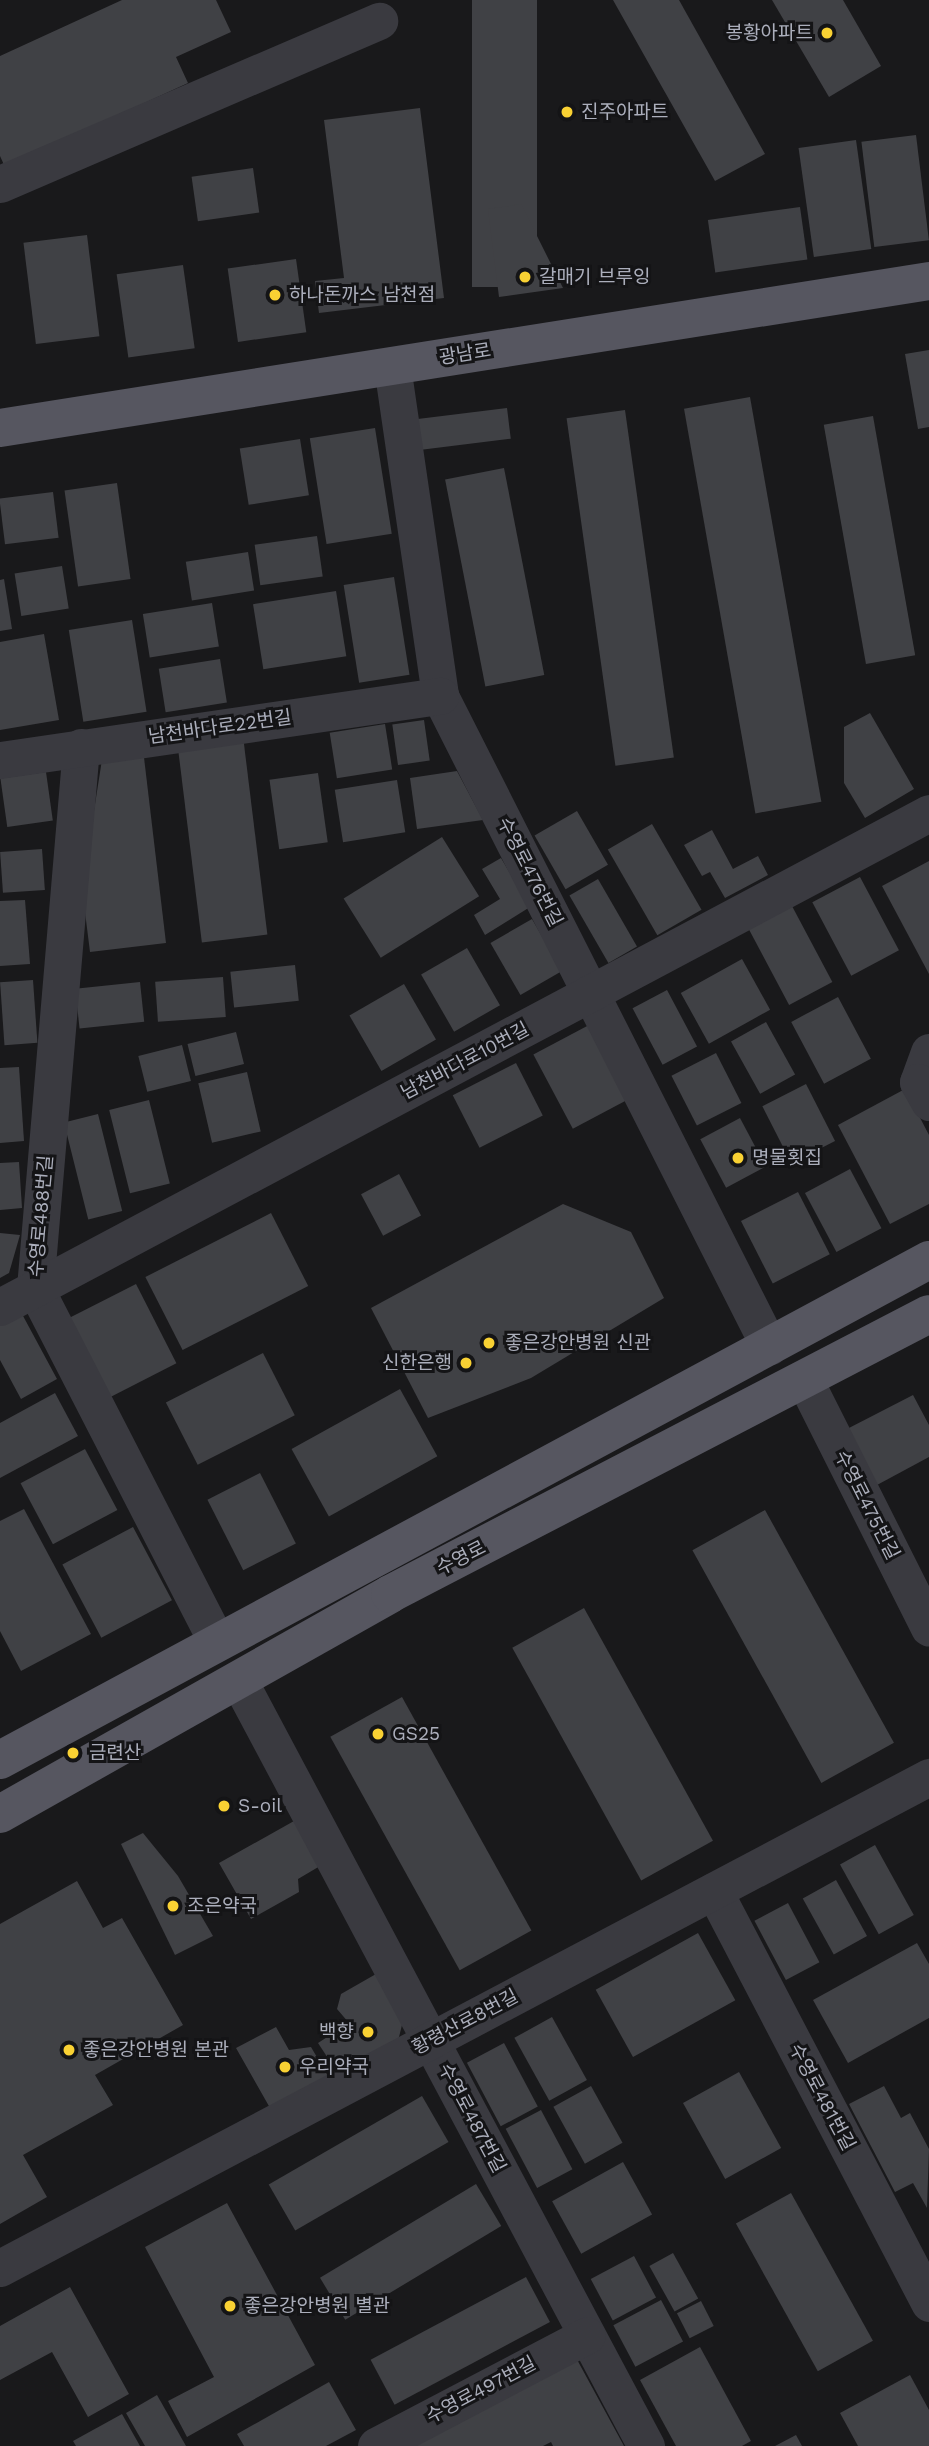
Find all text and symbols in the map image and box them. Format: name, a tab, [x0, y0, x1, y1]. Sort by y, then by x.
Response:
place label: 봉황아파트	[726, 22, 813, 44]
marker: 봉황아파트	[819, 25, 835, 41]
place label: 진주아파트	[581, 101, 668, 123]
marker: 진주아파트	[559, 104, 575, 120]
place label: 갈매기 브루잉	[539, 266, 650, 288]
marker: 갈매기 브루잉	[517, 269, 533, 285]
place label: 하나돈까스 남천점	[289, 284, 435, 306]
marker: 하나돈까스 남천점	[267, 287, 283, 303]
street label: 광남로	[437, 339, 493, 369]
street label: 남천바다로22번길	[147, 706, 293, 748]
street label: 수영로476번길	[493, 813, 567, 931]
street label: 남천바다로10번길	[397, 1018, 533, 1104]
place label: 명물횟집	[752, 1147, 822, 1169]
marker: 명물횟집	[730, 1150, 746, 1166]
street label: 수영로488번길	[24, 1154, 58, 1278]
place label: 좋은강안병원 신관	[505, 1332, 651, 1354]
marker: 좋은강안병원 신관	[479, 1333, 499, 1353]
place label: 신한은행	[382, 1352, 452, 1374]
marker: 신한은행	[458, 1355, 474, 1371]
street label: 수영로475번길	[830, 1446, 904, 1564]
street label: 수영로	[432, 1536, 490, 1580]
place label: GS25	[392, 1723, 440, 1745]
marker: GS25	[370, 1726, 386, 1742]
place label: 금련산	[89, 1742, 141, 1764]
marker: 금련산	[63, 1743, 83, 1763]
place label: S-oil	[238, 1795, 282, 1817]
marker: S-oil	[216, 1798, 232, 1814]
place label: 조은약국	[187, 1895, 257, 1917]
marker: 조은약국	[165, 1898, 181, 1914]
street label: 황령산로8번길	[408, 1985, 522, 2059]
place label: 백향	[319, 2021, 354, 2043]
marker: 백향	[360, 2024, 376, 2040]
place label: 좋은강안병원 본관	[83, 2039, 229, 2061]
street label: 수영로481번길	[784, 2039, 860, 2155]
marker: 좋은강안병원 본관	[61, 2042, 77, 2058]
place label: 우리약국	[299, 2056, 369, 2078]
marker: 우리약국	[277, 2059, 293, 2075]
street label: 수영로487번길	[434, 2059, 510, 2177]
place label: 좋은강안병원 별관	[244, 2295, 390, 2317]
marker: 좋은강안병원 별관	[222, 2298, 238, 2314]
street label: 수영로497번길	[422, 2352, 540, 2428]

